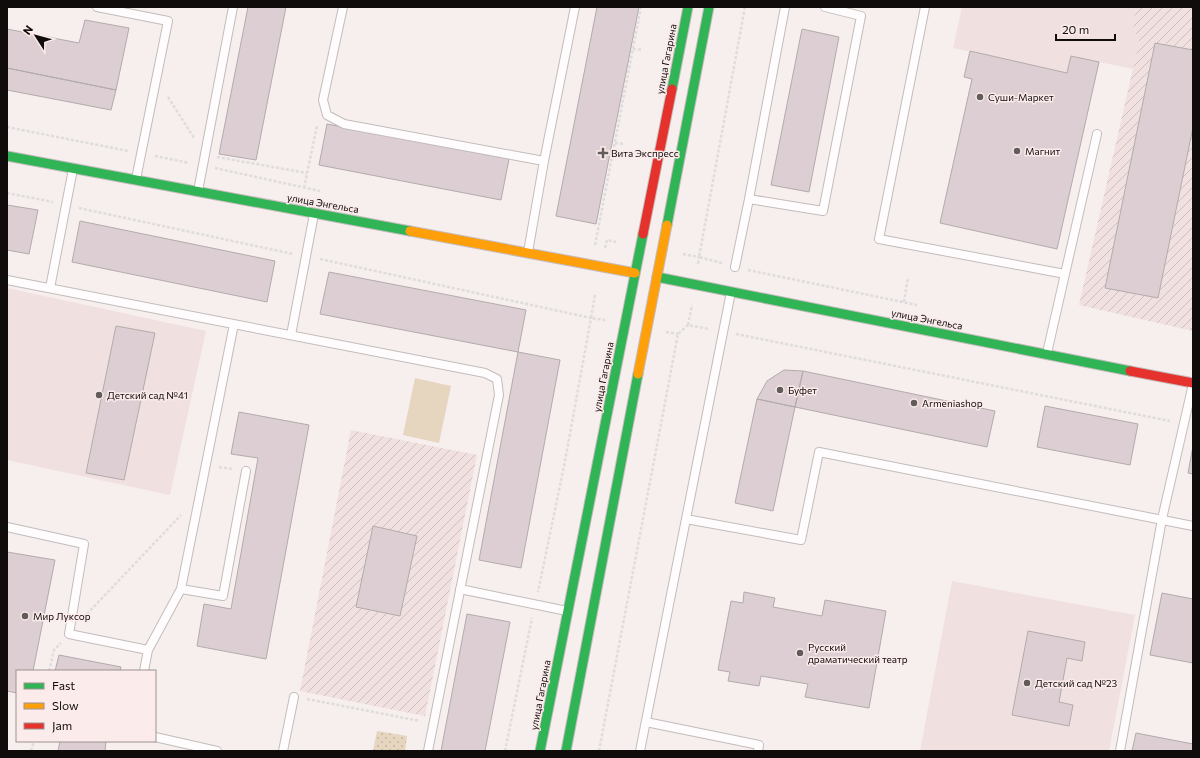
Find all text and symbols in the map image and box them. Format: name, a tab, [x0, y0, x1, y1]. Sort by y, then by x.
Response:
north arrow	[16, 16, 56, 56]
scale bar	[1056, 16, 1115, 42]
text: 20 m	[1062, 22, 1089, 36]
text: N	[20, 23, 35, 37]
street label: улица Гагарина	[653, 23, 679, 95]
place label: Суши-Маркет	[988, 91, 1054, 103]
marker: Суши-Маркет	[975, 92, 985, 102]
place label: Магнит	[1025, 145, 1060, 157]
marker: Магнит	[1012, 146, 1022, 156]
place label: Вита Экспресс	[611, 147, 679, 159]
marker: Вита Экспресс	[598, 148, 608, 158]
street label: улица Энгельса	[286, 191, 360, 215]
street label: улица Энгельса	[890, 306, 964, 332]
street label: улица Гагарина	[590, 341, 616, 413]
place label: Буфет	[788, 384, 817, 396]
marker: Буфет	[775, 385, 785, 395]
place label: Детский сад №41	[107, 389, 188, 401]
marker: Детский сад №41	[94, 390, 104, 400]
place label: Armeniashop	[922, 397, 983, 409]
marker: Armeniashop	[909, 398, 919, 408]
place label: Мир Луксор	[33, 610, 91, 622]
marker: Мир Луксор	[20, 611, 30, 621]
place label: Русский драматический театр	[808, 641, 908, 665]
marker: Русский драматический театр	[795, 648, 805, 658]
street label: улица Гагарина	[527, 659, 553, 731]
legend	[16, 670, 156, 742]
place label: Детский сад №23	[1035, 677, 1118, 689]
text: Fast	[52, 678, 75, 692]
marker: Детский сад №23	[1022, 678, 1032, 688]
text: Slow	[52, 698, 79, 712]
text: Jam	[52, 718, 72, 733]

